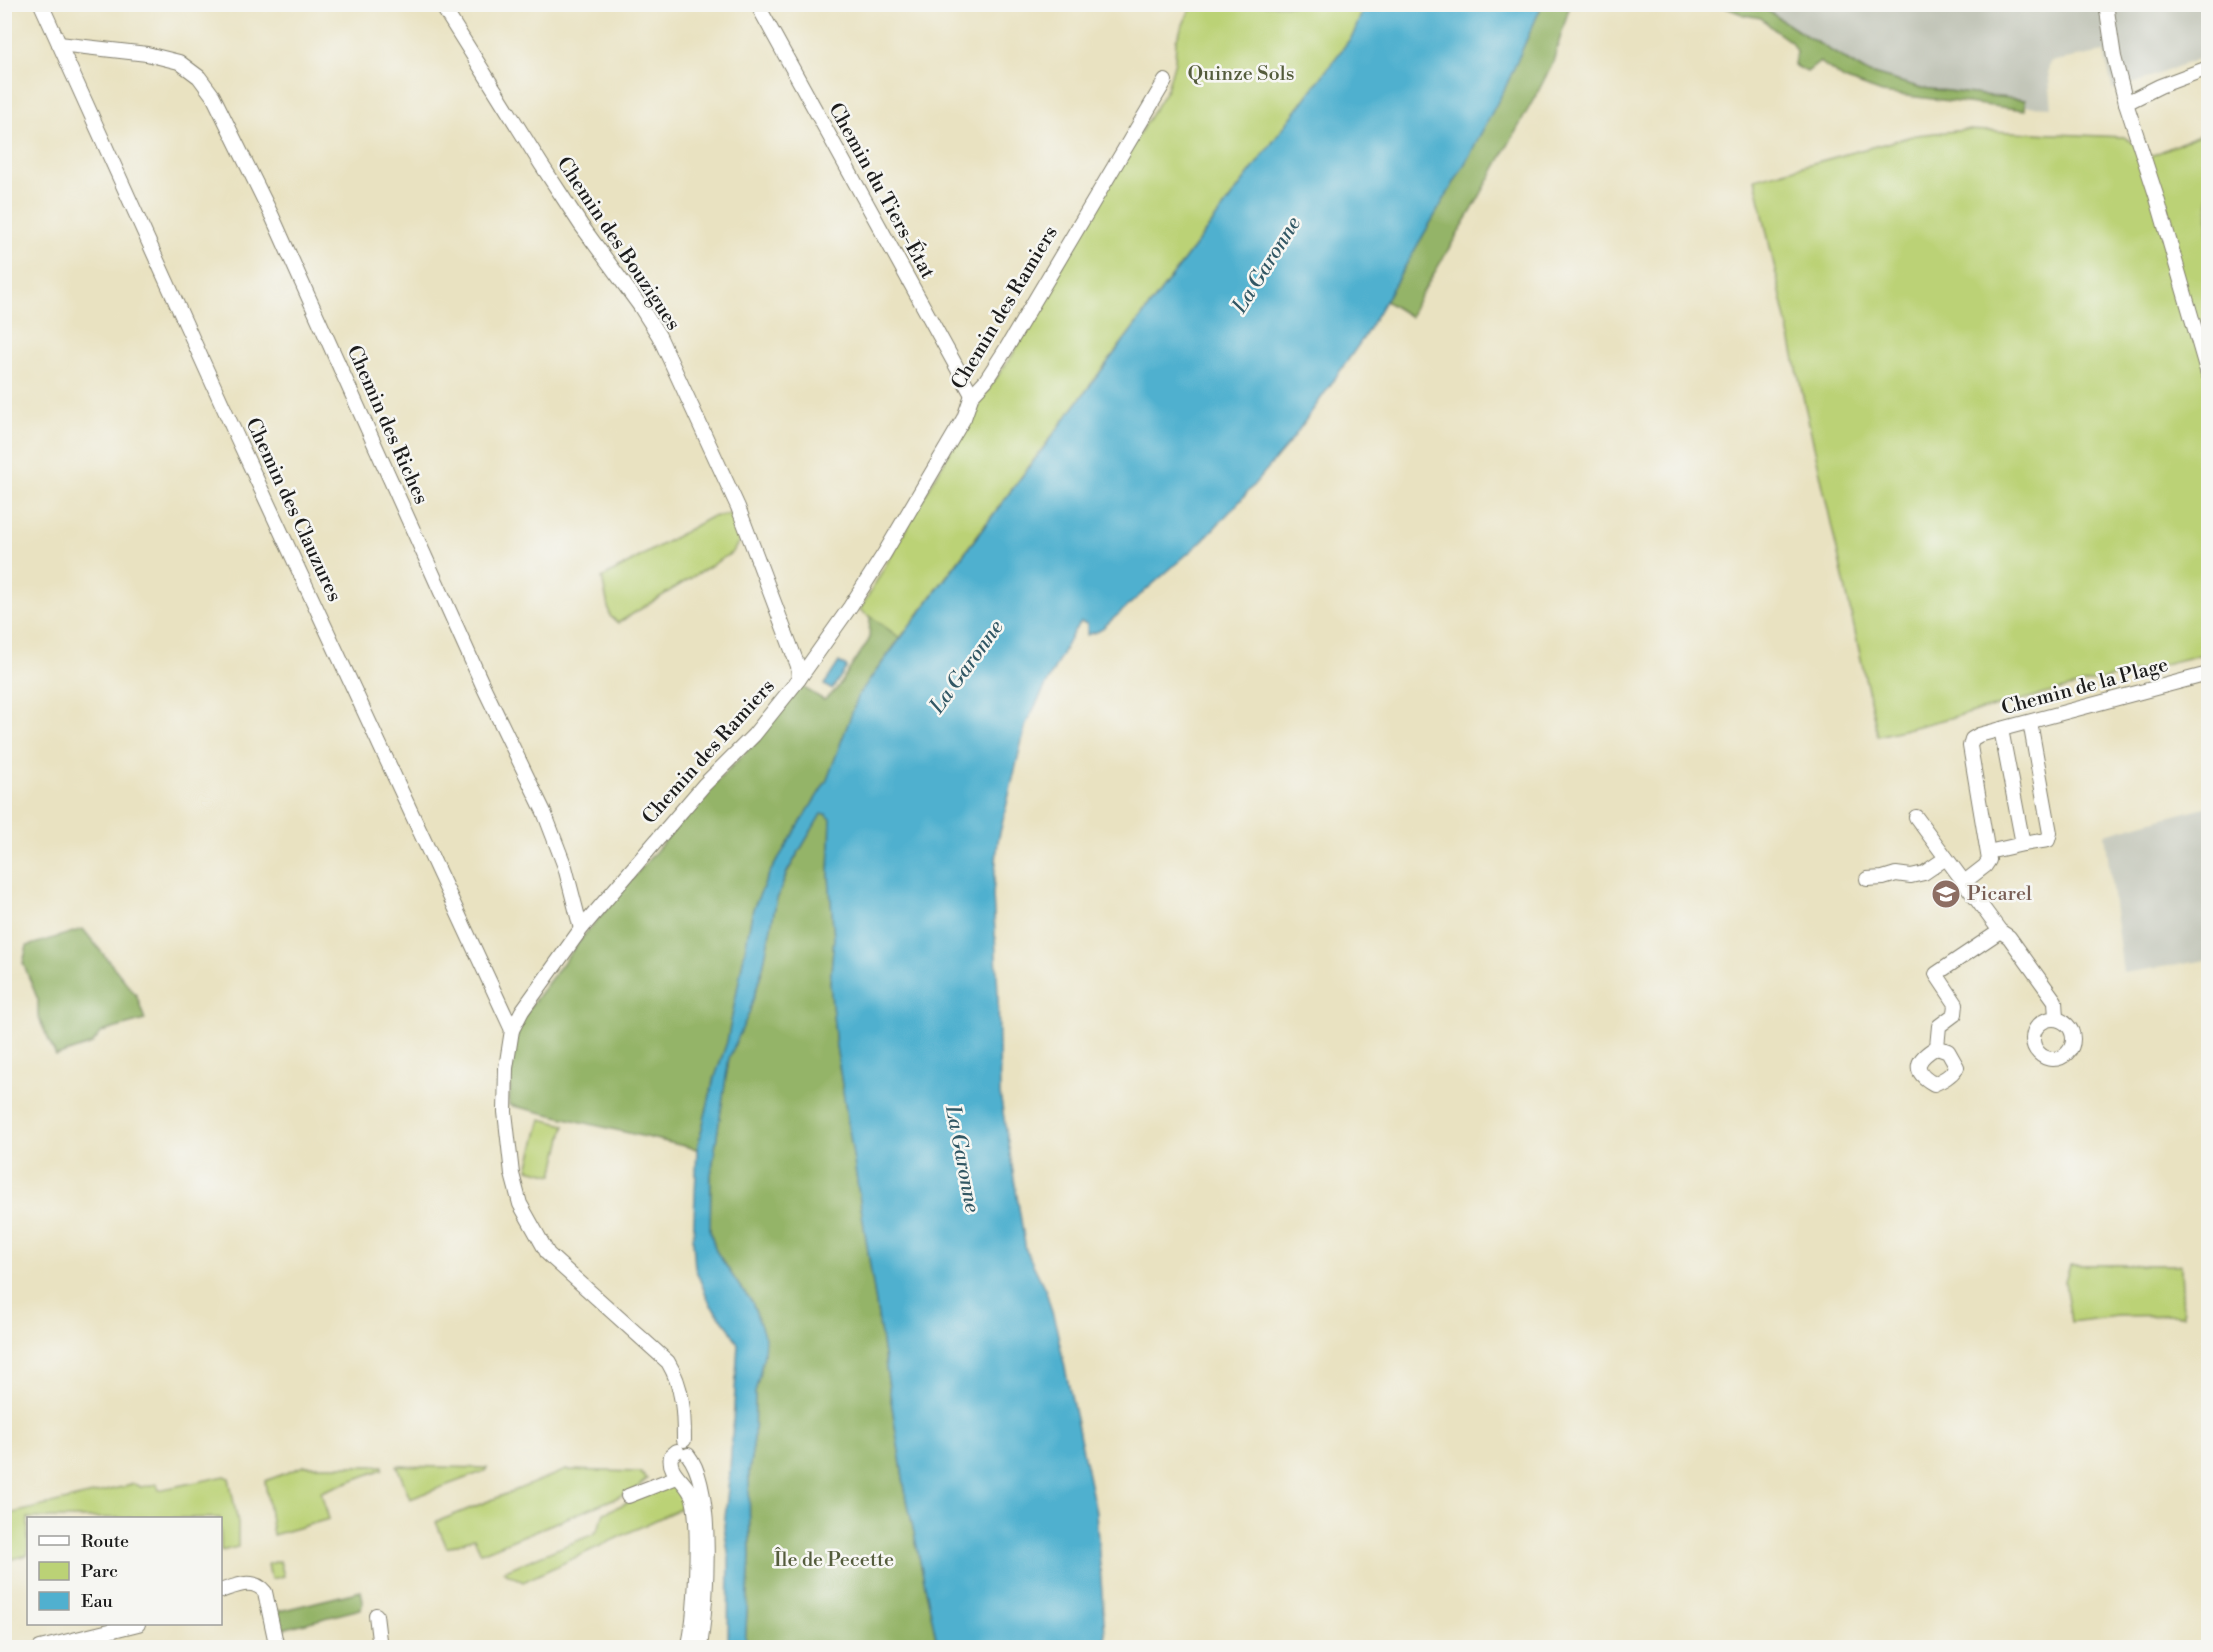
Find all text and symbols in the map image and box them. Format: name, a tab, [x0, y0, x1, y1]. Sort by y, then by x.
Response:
park label: Quinze Sols	[1188, 62, 1294, 87]
street label: Chemin du Tiers-État	[822, 98, 941, 283]
street label: Chemin des Bouzigues	[551, 153, 685, 335]
water label: La Garonne	[1227, 212, 1307, 319]
street label: Chemin des Ramiers	[946, 222, 1064, 394]
street label: Chemin des Riches	[341, 342, 433, 508]
street label: Chemin des Clauzures	[239, 414, 347, 606]
water label: La Garonne	[924, 615, 1010, 719]
street label: Chemin de la Plage	[1999, 653, 2171, 721]
street label: Chemin des Ramiers	[637, 674, 781, 830]
school or university icon: Picarel	[1930, 878, 1962, 910]
place label: Picarel	[1967, 882, 2032, 907]
water label: La Garonne	[939, 1102, 985, 1215]
legend	[27, 1517, 222, 1625]
text: Route	[81, 1530, 129, 1553]
park label: Île de Pecette	[774, 1547, 894, 1573]
text: Parc	[81, 1560, 118, 1583]
text: Eau	[81, 1590, 114, 1613]

